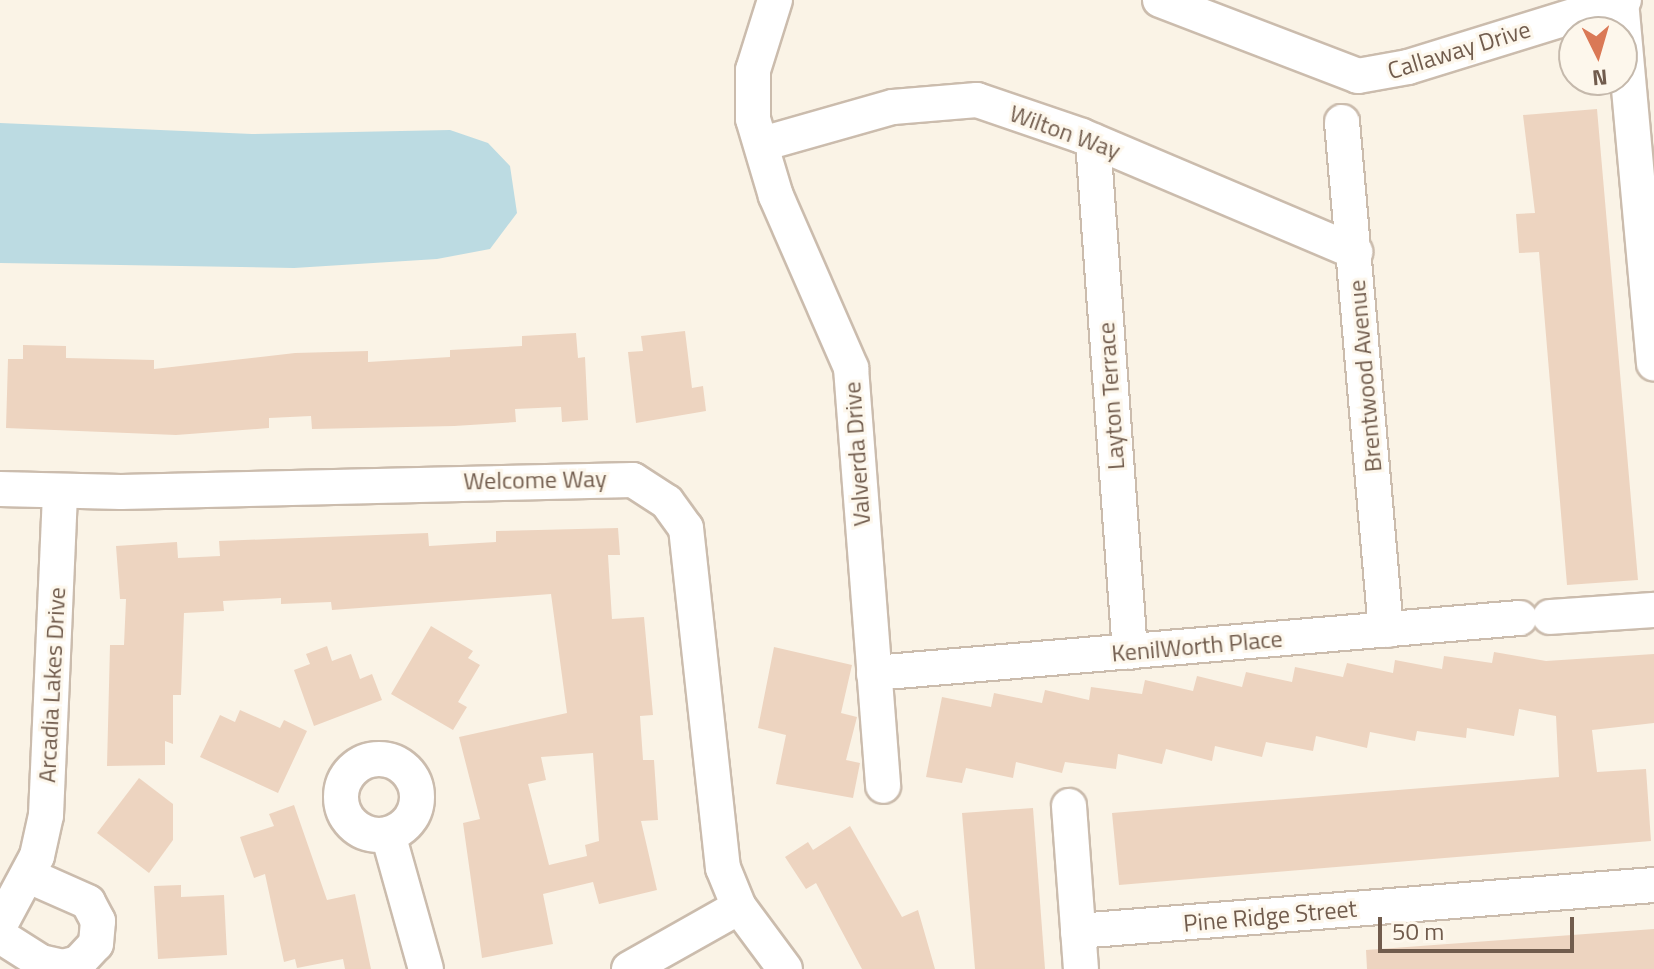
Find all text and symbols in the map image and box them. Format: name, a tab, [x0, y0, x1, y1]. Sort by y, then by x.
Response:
street label: Callaway Drive	[1384, 15, 1534, 85]
north arrow	[1558, 16, 1638, 96]
text: N	[1591, 60, 1609, 96]
street label: Wilton Way	[1006, 99, 1124, 165]
street label: Brentwood Avenue	[1342, 279, 1388, 473]
street label: Layton Terrace	[1091, 321, 1131, 471]
street label: Valverda Drive	[838, 381, 876, 527]
street label: Welcome Way	[463, 464, 607, 496]
street label: Arcadia Lakes Drive	[32, 586, 72, 784]
street label: KenilWorth Place	[1110, 624, 1284, 668]
street label: Pine Ridge Street	[1182, 894, 1358, 938]
scale bar	[1382, 901, 1578, 951]
text: 50 m	[1392, 913, 1444, 949]

